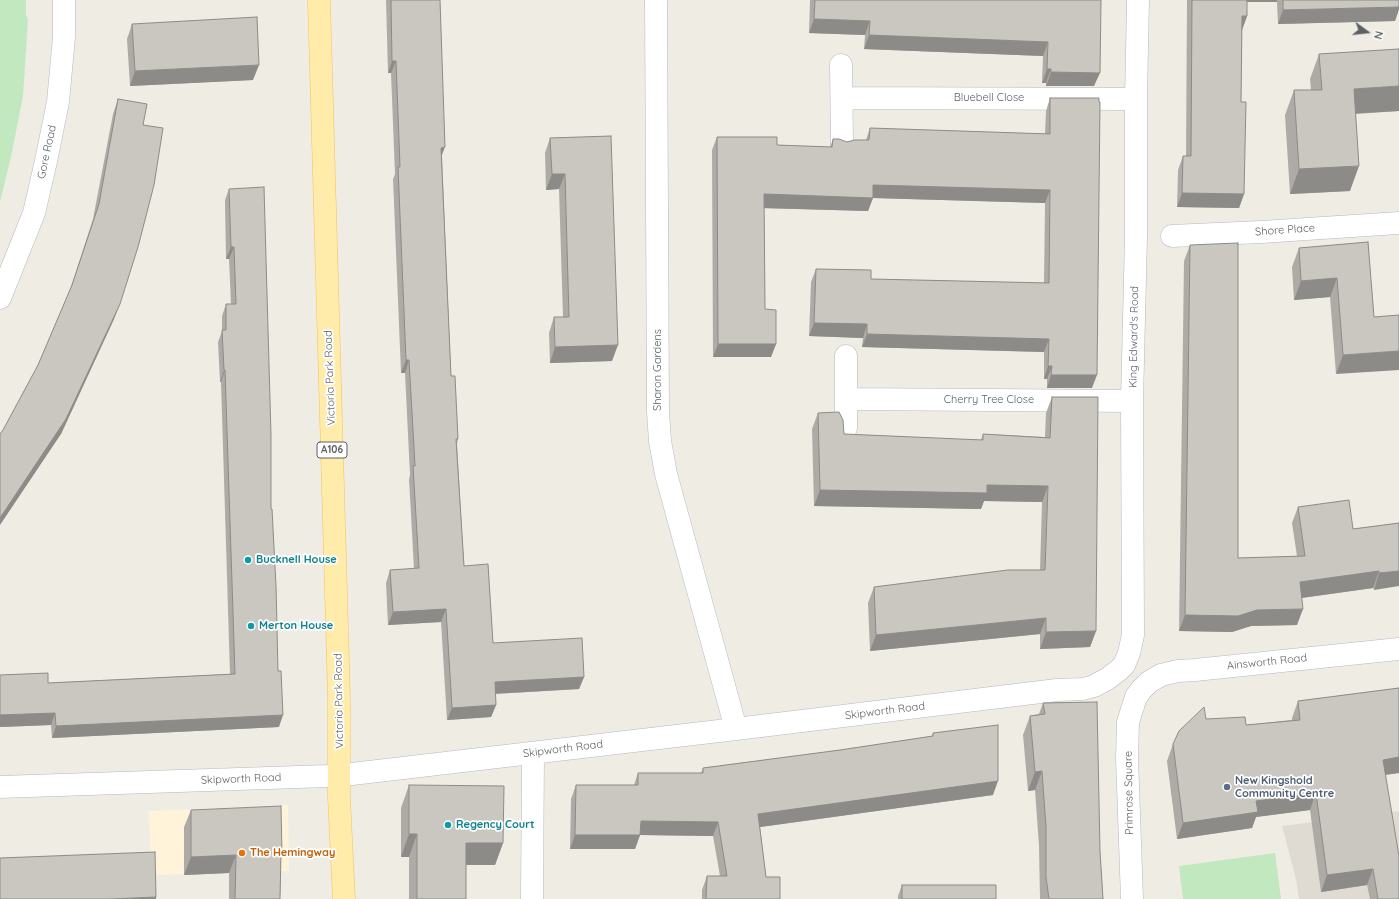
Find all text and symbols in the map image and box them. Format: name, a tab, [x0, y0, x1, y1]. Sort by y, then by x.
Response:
north arrow	[1347, 12, 1387, 52]
text: N	[1371, 29, 1386, 41]
street label: Bluebell Close	[954, 91, 1024, 105]
street label: Gore Road	[35, 124, 59, 180]
street label: Shore Place	[1255, 221, 1315, 239]
street label: King Edward's Road	[1127, 286, 1141, 388]
street label: Sharon Gardens	[651, 329, 665, 411]
street label: Victoria Park Road	[322, 330, 338, 426]
street label: Cherry Tree Close	[944, 393, 1034, 407]
road number: A106	[317, 442, 347, 458]
place label: Bucknell House	[256, 553, 337, 567]
marker: Bucknell House	[243, 555, 253, 565]
place label: Merton House	[259, 619, 333, 633]
marker: Merton House	[246, 621, 256, 631]
street label: Ainsworth Road	[1226, 651, 1308, 673]
street label: Victoria Park Road	[332, 653, 346, 749]
street label: Skipworth Road	[844, 700, 926, 722]
street label: Skipworth Road	[522, 738, 604, 760]
street label: Primrose Square	[1122, 751, 1136, 835]
street label: Skipworth Road	[201, 771, 281, 787]
place label: New Kingshold Community Centre	[1235, 774, 1334, 800]
marker: New Kingshold Community Centre	[1222, 782, 1232, 792]
place label: Regency Court	[456, 818, 535, 832]
marker: Regency Court	[443, 820, 453, 830]
place label: The Hemingway	[250, 846, 335, 860]
marker: The Hemingway	[237, 848, 247, 858]

